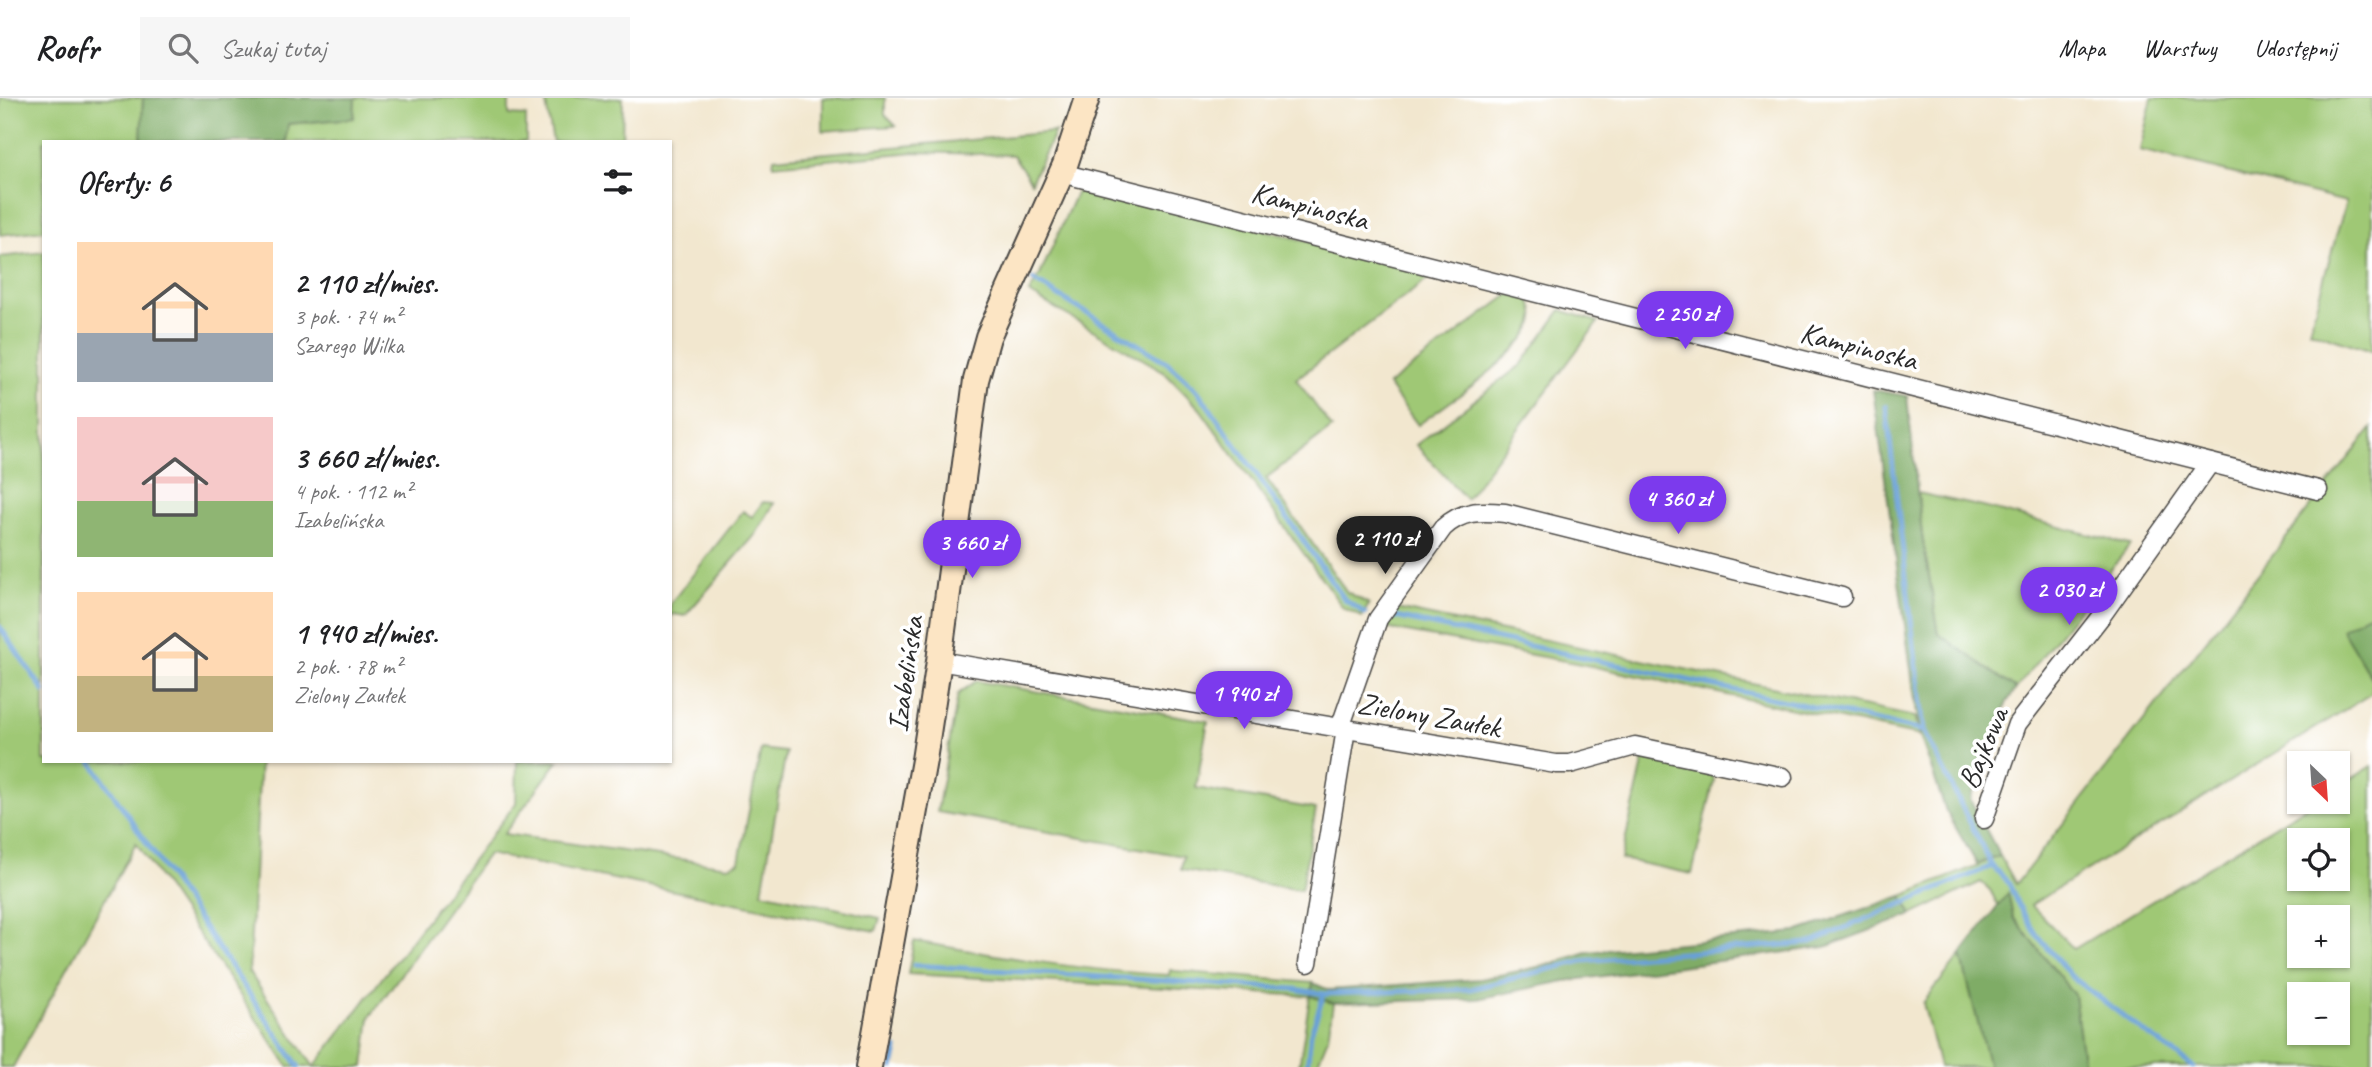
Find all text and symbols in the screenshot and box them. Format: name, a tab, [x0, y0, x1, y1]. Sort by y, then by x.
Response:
search box	[140, 17, 630, 80]
text: Roofr	[35, 27, 98, 69]
icon: search	[164, 29, 202, 67]
text: Szukaj tutaj	[220, 32, 326, 65]
text: Mapa	[2059, 33, 2105, 63]
text: Warstwy	[2143, 33, 2216, 63]
text: Udostępnij	[2254, 33, 2337, 63]
text: Oferty: 6	[77, 163, 170, 201]
icon: filters	[599, 163, 637, 201]
street label: Kampinoska	[1248, 173, 1374, 239]
text: 2 110 zł/mies.	[294, 264, 438, 302]
icon: home	[133, 270, 217, 354]
pin: 2 250 zł	[1613, 292, 1757, 351]
text: 2 250 zł	[1653, 299, 1717, 328]
text: 3 pok. · 74 m²	[294, 302, 402, 331]
street label: Kampinoska	[1797, 313, 1923, 379]
text: Szarego Wilka	[294, 331, 404, 360]
text: 3 660 zł/mies.	[294, 439, 439, 477]
icon: home	[133, 445, 217, 529]
pin: 4 360 zł	[1606, 476, 1750, 536]
text: 4 pok. · 112 m²	[294, 477, 412, 506]
text: 4 360 zł	[1645, 484, 1711, 513]
text: Izabelińska	[294, 506, 383, 535]
pin: 2 110 zł	[1313, 517, 1457, 576]
pin: 3 660 zł	[900, 520, 1044, 580]
text: 2 110 zł	[1353, 524, 1417, 553]
text: 3 660 zł	[939, 528, 1005, 557]
pin: 2 030 zł	[1997, 568, 2141, 627]
text: 2 030 zł	[2037, 575, 2101, 604]
street label: Izabelińska	[878, 612, 932, 734]
text: 1 940 zł/mies.	[294, 614, 438, 652]
icon: home	[133, 620, 217, 704]
text: 2 pok. · 78 m²	[294, 652, 402, 681]
pin: 1 940 zł	[1172, 672, 1316, 731]
text: 1 940 zł	[1212, 679, 1276, 708]
text: Zielony Zaułek	[294, 681, 405, 710]
street label: Zielony Zaułek	[1355, 684, 1505, 747]
street label: Bajkowa	[1949, 699, 2018, 794]
north arrow	[2287, 751, 2350, 814]
map controls	[2287, 751, 2350, 1045]
button: locate	[2287, 828, 2350, 891]
button: +	[2287, 905, 2350, 968]
button: −	[2287, 982, 2350, 1045]

